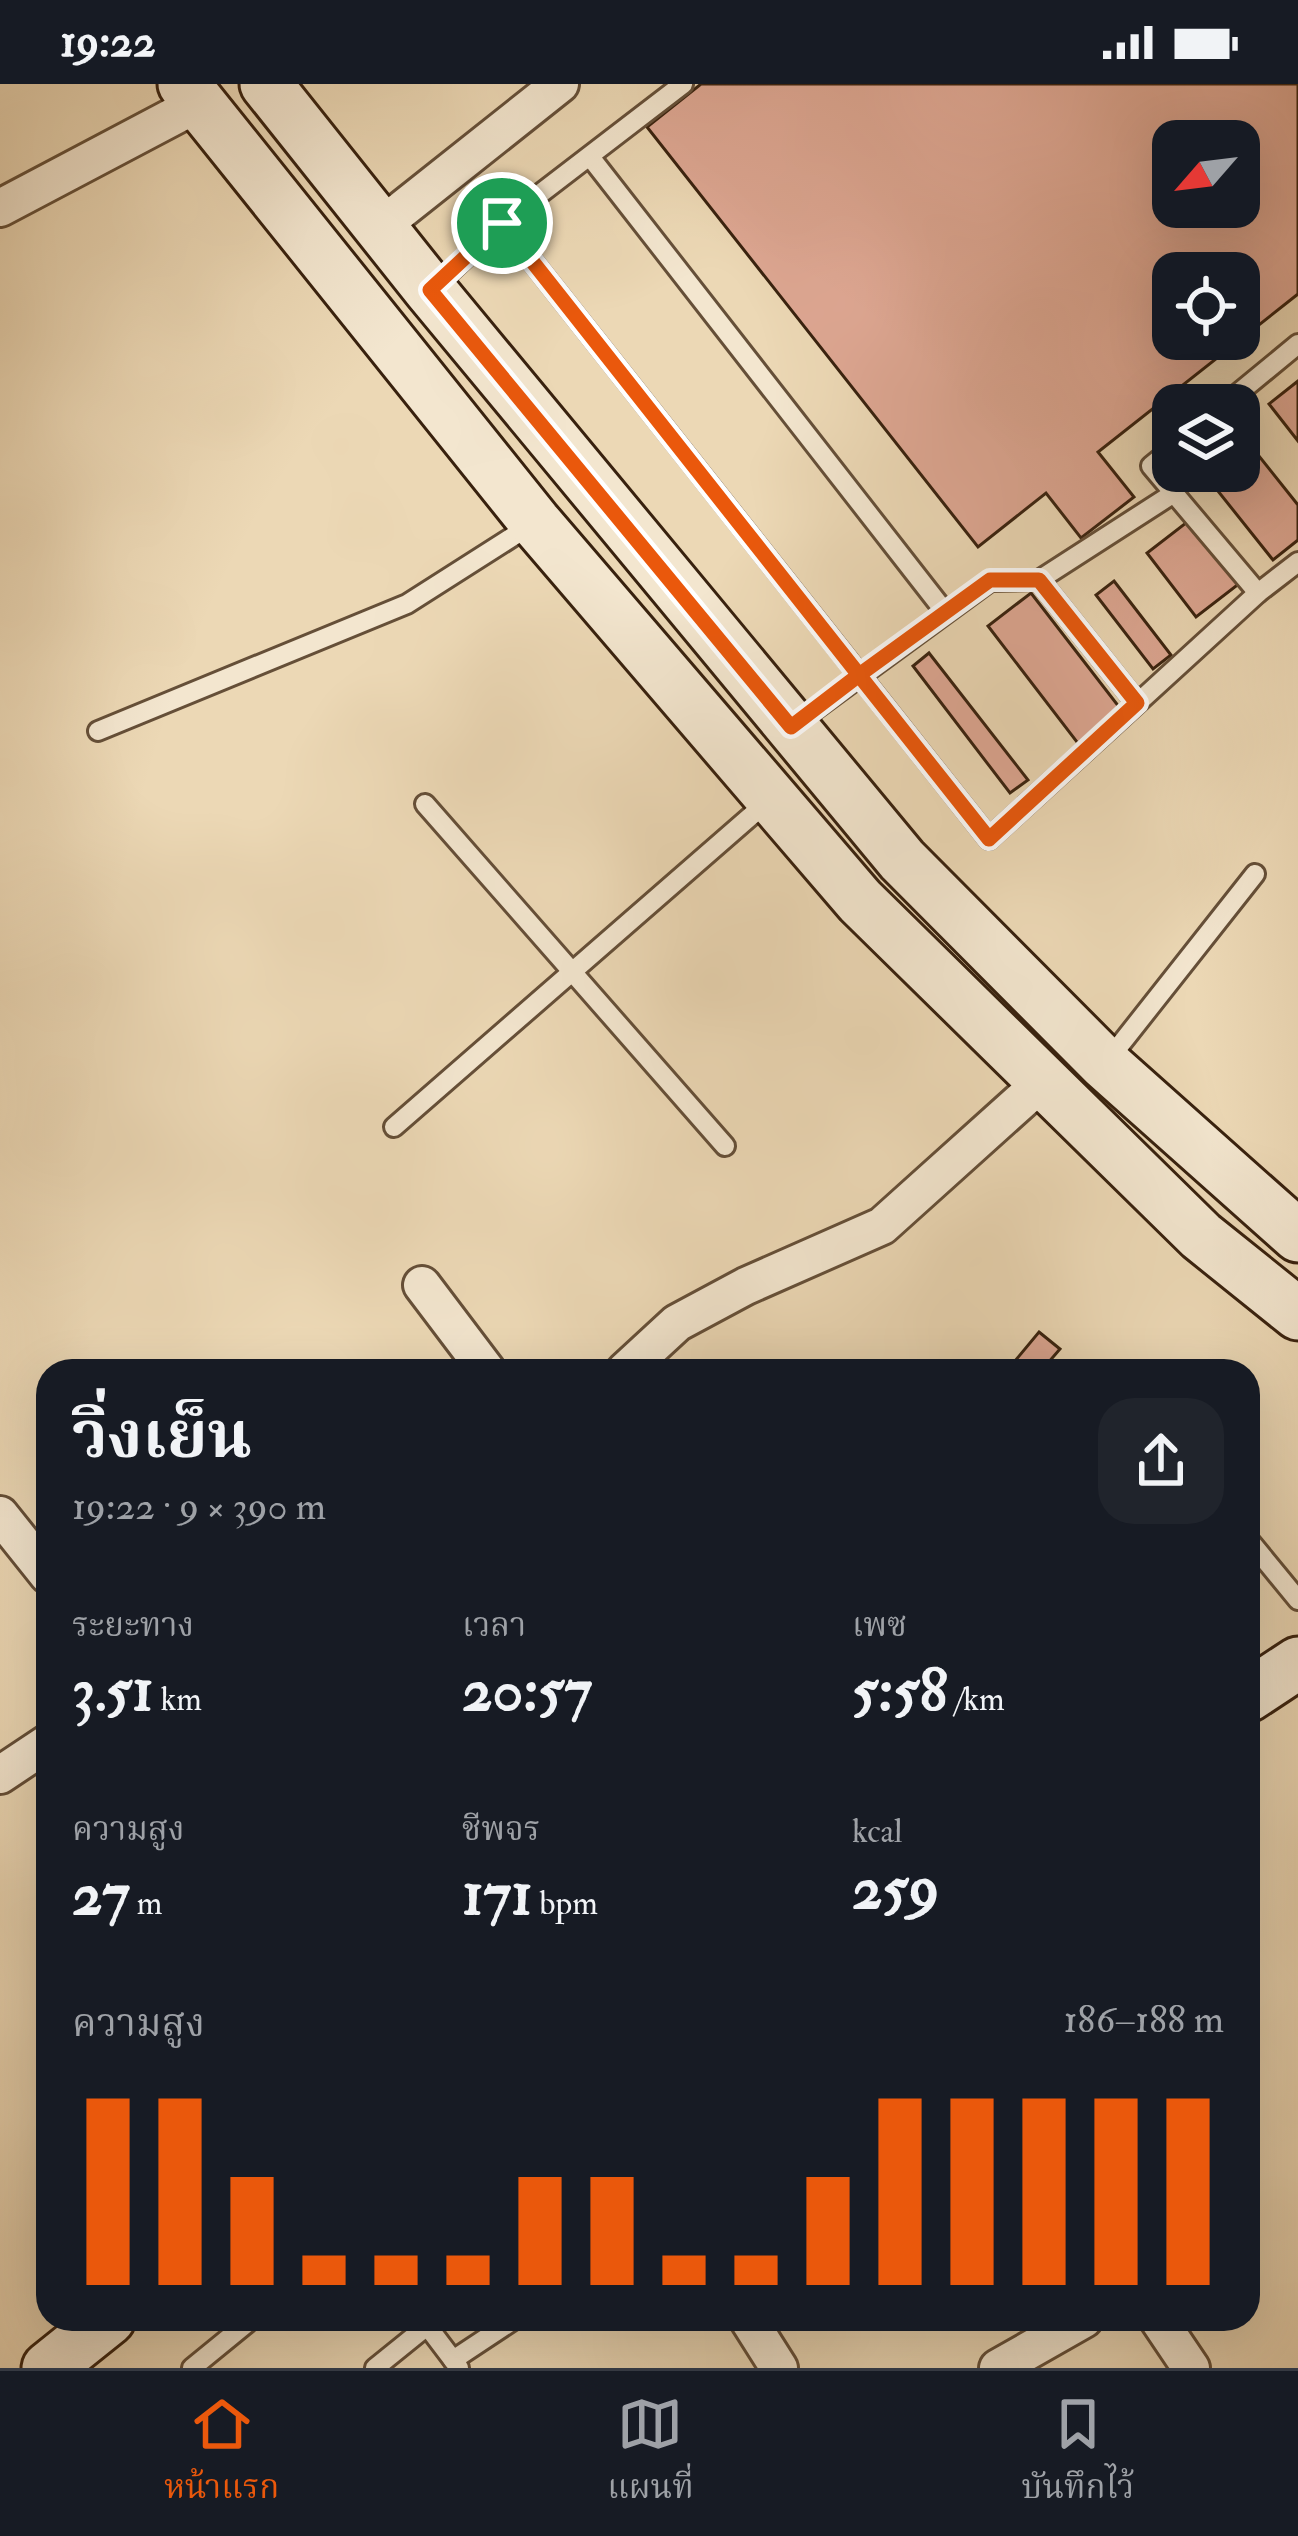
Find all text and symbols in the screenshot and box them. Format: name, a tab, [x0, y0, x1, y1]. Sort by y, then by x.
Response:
text: 19:22	[60, 14, 156, 70]
north arrow	[1152, 120, 1260, 228]
map controls	[1152, 120, 1260, 492]
pin	[451, 172, 553, 274]
icon: arrive	[469, 190, 535, 256]
button: locate	[1152, 252, 1260, 360]
button: layers	[1152, 384, 1260, 492]
text: วิ่งเย็น	[72, 1395, 252, 1478]
button: share	[1098, 1398, 1224, 1524]
text: 19:22 · 9 × 390 m	[72, 1482, 326, 1531]
text: ระยะทาง	[72, 1605, 194, 1646]
text: เวลา	[462, 1605, 526, 1646]
text: เพซ	[852, 1605, 907, 1646]
text: 3.51	[72, 1654, 154, 1729]
text: 20:57	[462, 1654, 592, 1729]
text: 5:58	[852, 1654, 948, 1729]
text: km	[154, 1679, 202, 1720]
text: /km	[948, 1679, 1005, 1720]
text: ความสูง	[72, 1809, 185, 1850]
text: ชีพจร	[462, 1809, 540, 1850]
text: kcal	[852, 1811, 903, 1852]
text: 259	[852, 1852, 939, 1927]
text: 27	[72, 1858, 130, 1933]
text: 171	[462, 1858, 532, 1933]
text: m	[130, 1883, 162, 1924]
text: bpm	[532, 1883, 598, 1924]
text: 186–188 m	[1063, 1995, 1224, 2044]
text: ความสูง	[72, 1999, 205, 2048]
tab: หน้าแรก	[164, 2391, 279, 2516]
tab: แผนที่	[607, 2391, 694, 2516]
tab: บันทึกไว้	[1022, 2391, 1134, 2516]

